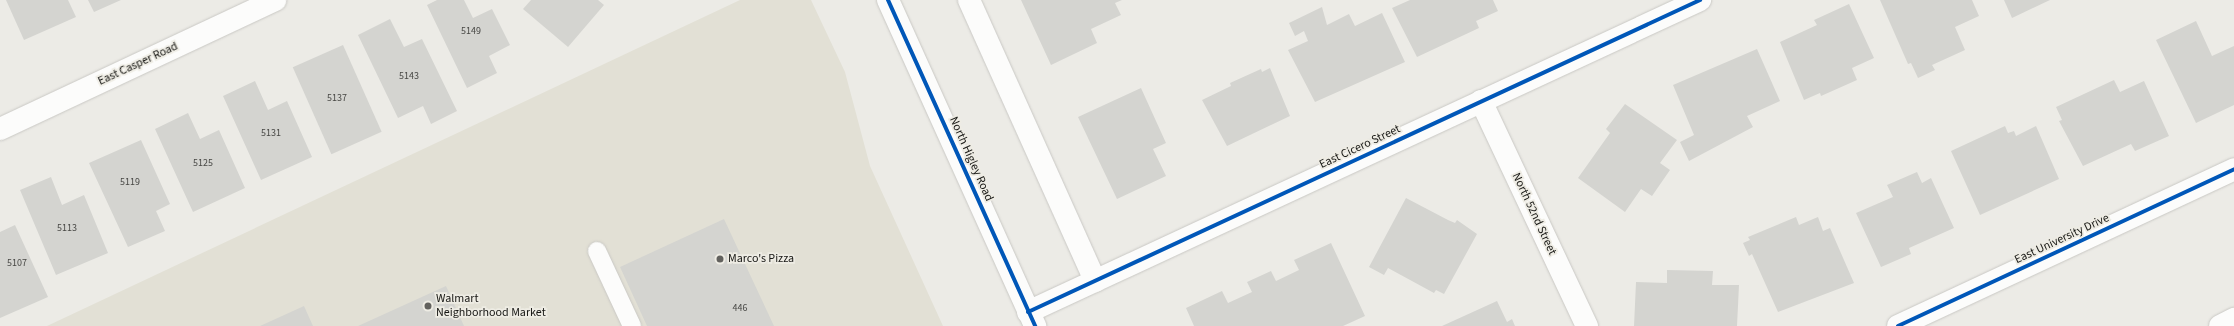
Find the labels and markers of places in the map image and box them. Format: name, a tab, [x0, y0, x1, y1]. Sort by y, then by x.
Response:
place label: Marco's Pizza	[728, 252, 794, 266]
marker: Marco's Pizza	[715, 254, 725, 264]
place label: Walmart Neighborhood Market	[436, 292, 546, 320]
marker: Walmart Neighborhood Market	[423, 301, 433, 311]

